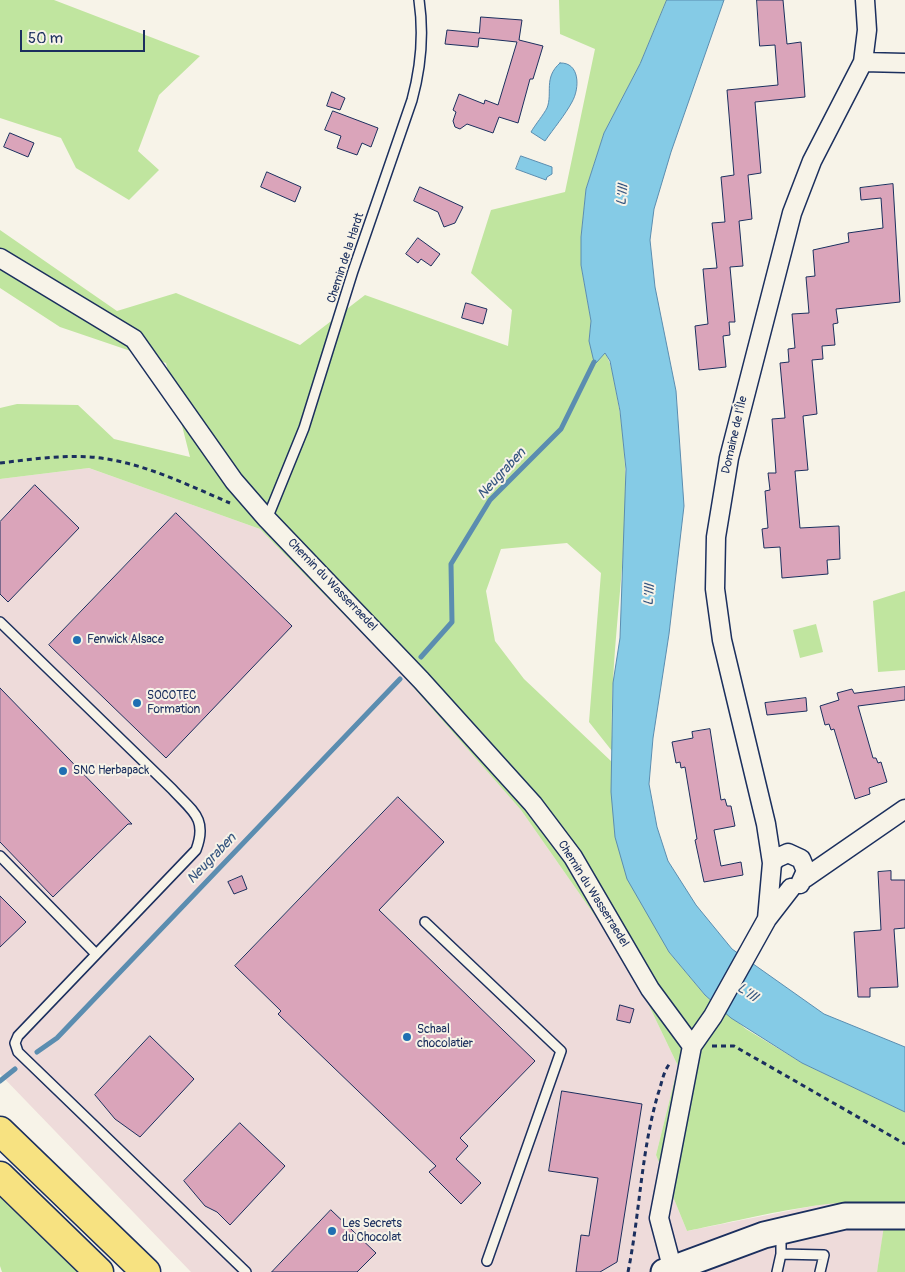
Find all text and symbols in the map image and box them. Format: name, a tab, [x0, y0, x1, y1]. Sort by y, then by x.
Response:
scale bar	[22, 20, 148, 52]
text: 50 m	[28, 29, 63, 48]
water label: L'Ill	[613, 183, 633, 207]
street label: Chemin de la Hardt	[325, 211, 367, 305]
street label: Domaine de l'Île	[719, 395, 751, 475]
water label: Neugraben	[474, 445, 530, 503]
street label: Chemin du Wasserraedel	[284, 536, 380, 634]
water label: L'Ill	[641, 584, 659, 606]
place label: Fenwick Alsace	[87, 633, 164, 647]
marker: Fenwick Alsace	[71, 634, 83, 646]
place label: SOCOTEC Formation	[147, 689, 200, 717]
marker: SOCOTEC Formation	[131, 697, 143, 709]
place label: SNC Herbapack	[73, 764, 149, 778]
marker: SNC Herbapack	[57, 765, 69, 777]
water label: Neugraben	[184, 830, 240, 888]
street label: Chemin du Wasserraedel	[554, 838, 632, 950]
water label: L'Ill	[733, 980, 761, 1006]
place label: Schaal chocolatier	[417, 1023, 473, 1051]
marker: Schaal chocolatier	[401, 1031, 413, 1043]
place label: Les Secrets du Chocolat	[342, 1217, 402, 1245]
marker: Les Secrets du Chocolat	[326, 1225, 338, 1237]

